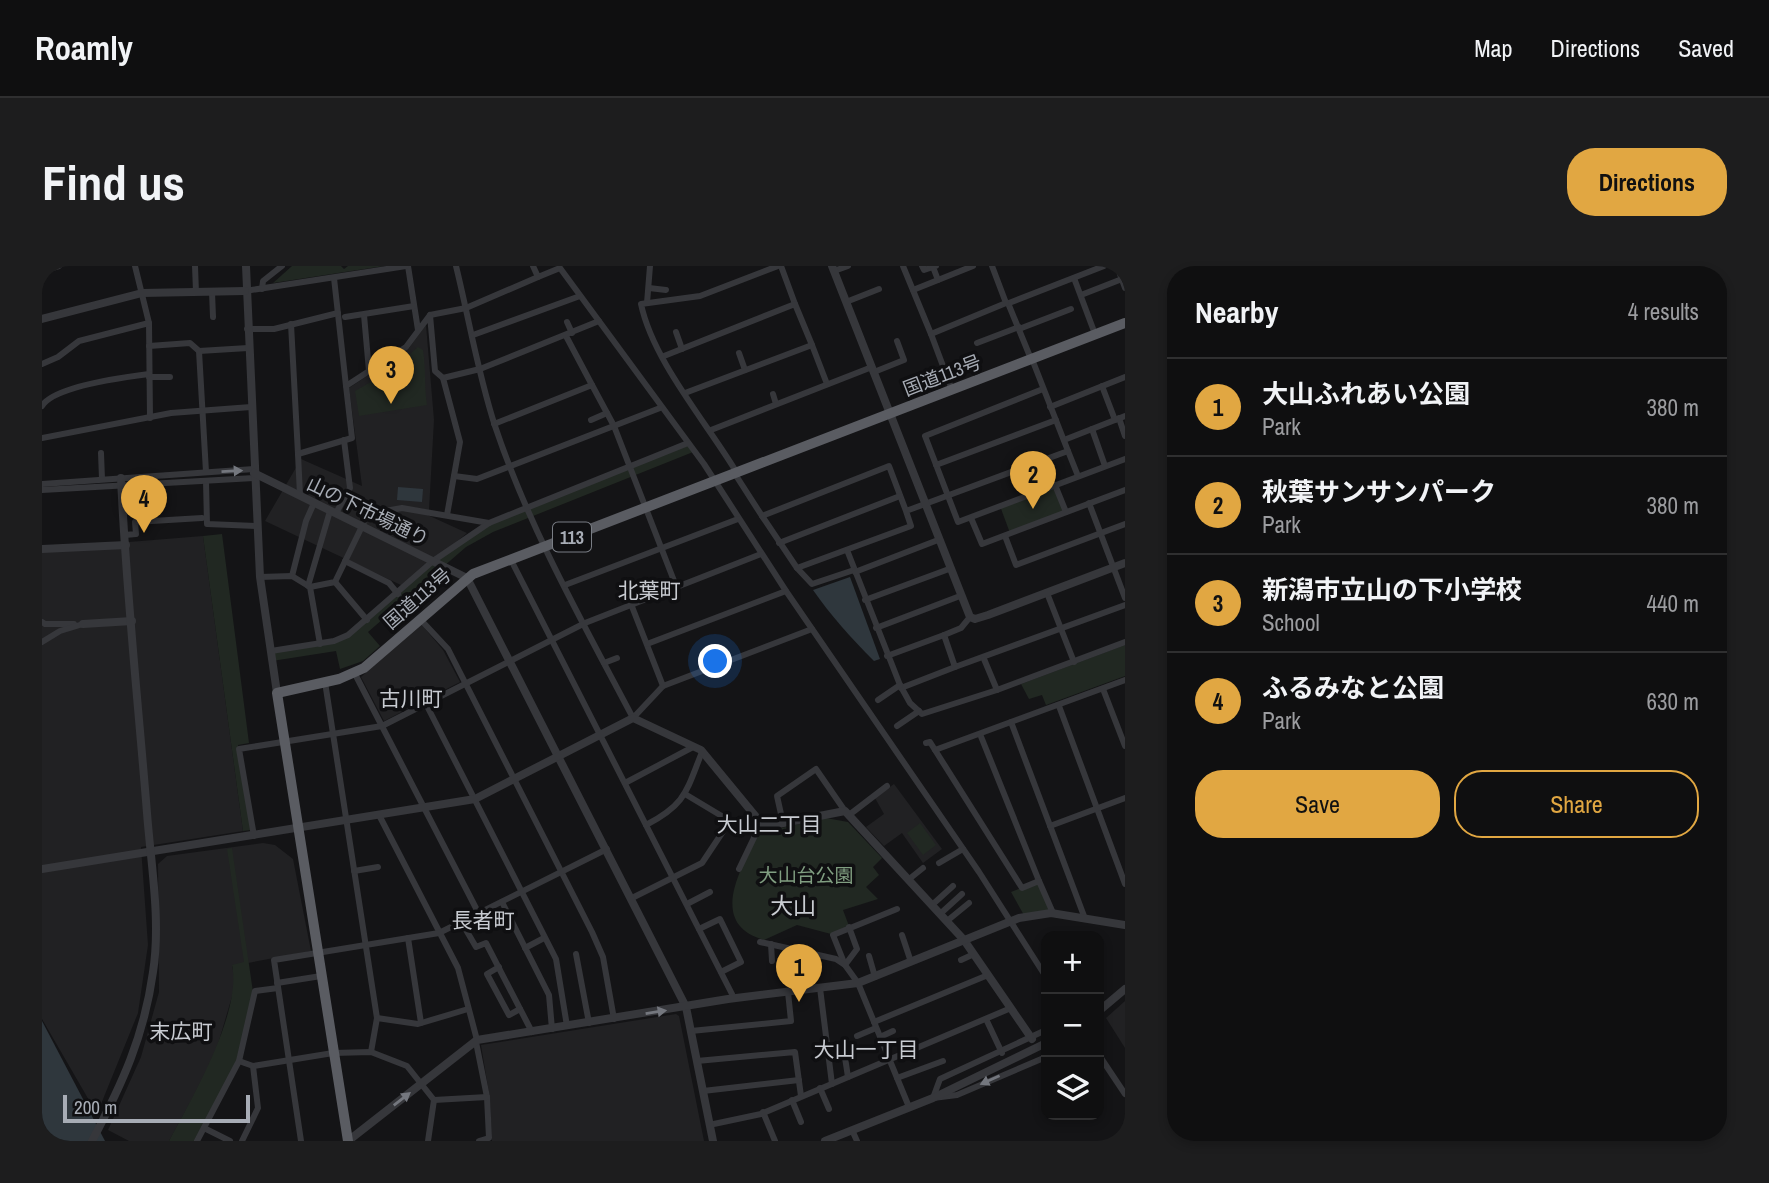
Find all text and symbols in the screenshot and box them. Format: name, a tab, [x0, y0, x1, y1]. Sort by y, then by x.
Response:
text: Roamly	[35, 26, 133, 70]
text: Map	[1474, 32, 1512, 64]
text: Directions	[1550, 32, 1640, 64]
text: Saved	[1678, 32, 1734, 64]
button: Directions	[1567, 148, 1727, 216]
text: Find us	[42, 149, 185, 215]
text: Nearby	[1195, 292, 1278, 332]
text: 4 results	[1628, 296, 1699, 327]
pin: 3	[368, 346, 414, 404]
street label: 国道113号	[899, 348, 985, 402]
text: 大山ふれあい公園	[1262, 376, 1470, 411]
text: 1	[1213, 392, 1223, 423]
text: 380 m	[1647, 392, 1699, 423]
text: Park	[1262, 411, 1301, 442]
pin: 2	[1010, 451, 1056, 509]
one-way arrow	[222, 465, 244, 476]
street label: 山の下市場通り	[303, 470, 433, 552]
text: 秋葉サンサンパーク	[1262, 474, 1496, 509]
pin: 4	[121, 475, 167, 533]
text: 2	[1213, 490, 1223, 521]
text: 380 m	[1647, 490, 1699, 521]
text: Park	[1262, 509, 1301, 540]
road number: 113	[553, 522, 591, 552]
street label: 国道113号	[378, 561, 456, 635]
text: 新潟市立山の下小学校	[1262, 572, 1522, 607]
district label: 北葉町	[618, 576, 681, 605]
text: 3	[1213, 588, 1223, 619]
text: 440 m	[1647, 588, 1699, 619]
text: School	[1262, 607, 1320, 638]
your location	[698, 644, 732, 678]
text: ふるみなと公園	[1262, 670, 1444, 705]
district label: 古川町	[380, 684, 443, 713]
text: 4	[1213, 686, 1223, 717]
text: 630 m	[1647, 686, 1699, 717]
text: Park	[1262, 705, 1301, 736]
button: Save	[1195, 770, 1440, 838]
button: Share	[1454, 770, 1699, 838]
district label: 大山二丁目	[717, 810, 822, 839]
park label: 大山台公園	[758, 862, 854, 888]
district label: 大山	[770, 890, 816, 921]
district label: 長者町	[452, 906, 515, 935]
map controls	[1041, 931, 1104, 1120]
button: +	[1041, 931, 1104, 994]
pin: 1	[776, 944, 822, 1002]
button: −	[1041, 994, 1104, 1057]
one-way arrow	[645, 1006, 667, 1017]
district label: 末広町	[150, 1017, 213, 1046]
district label: 大山一丁目	[814, 1035, 919, 1064]
button: layers	[1041, 1057, 1104, 1120]
one-way arrow	[980, 1075, 1001, 1086]
one-way arrow	[393, 1091, 411, 1106]
scale bar	[63, 1092, 250, 1124]
text: 200 m	[74, 1094, 117, 1120]

